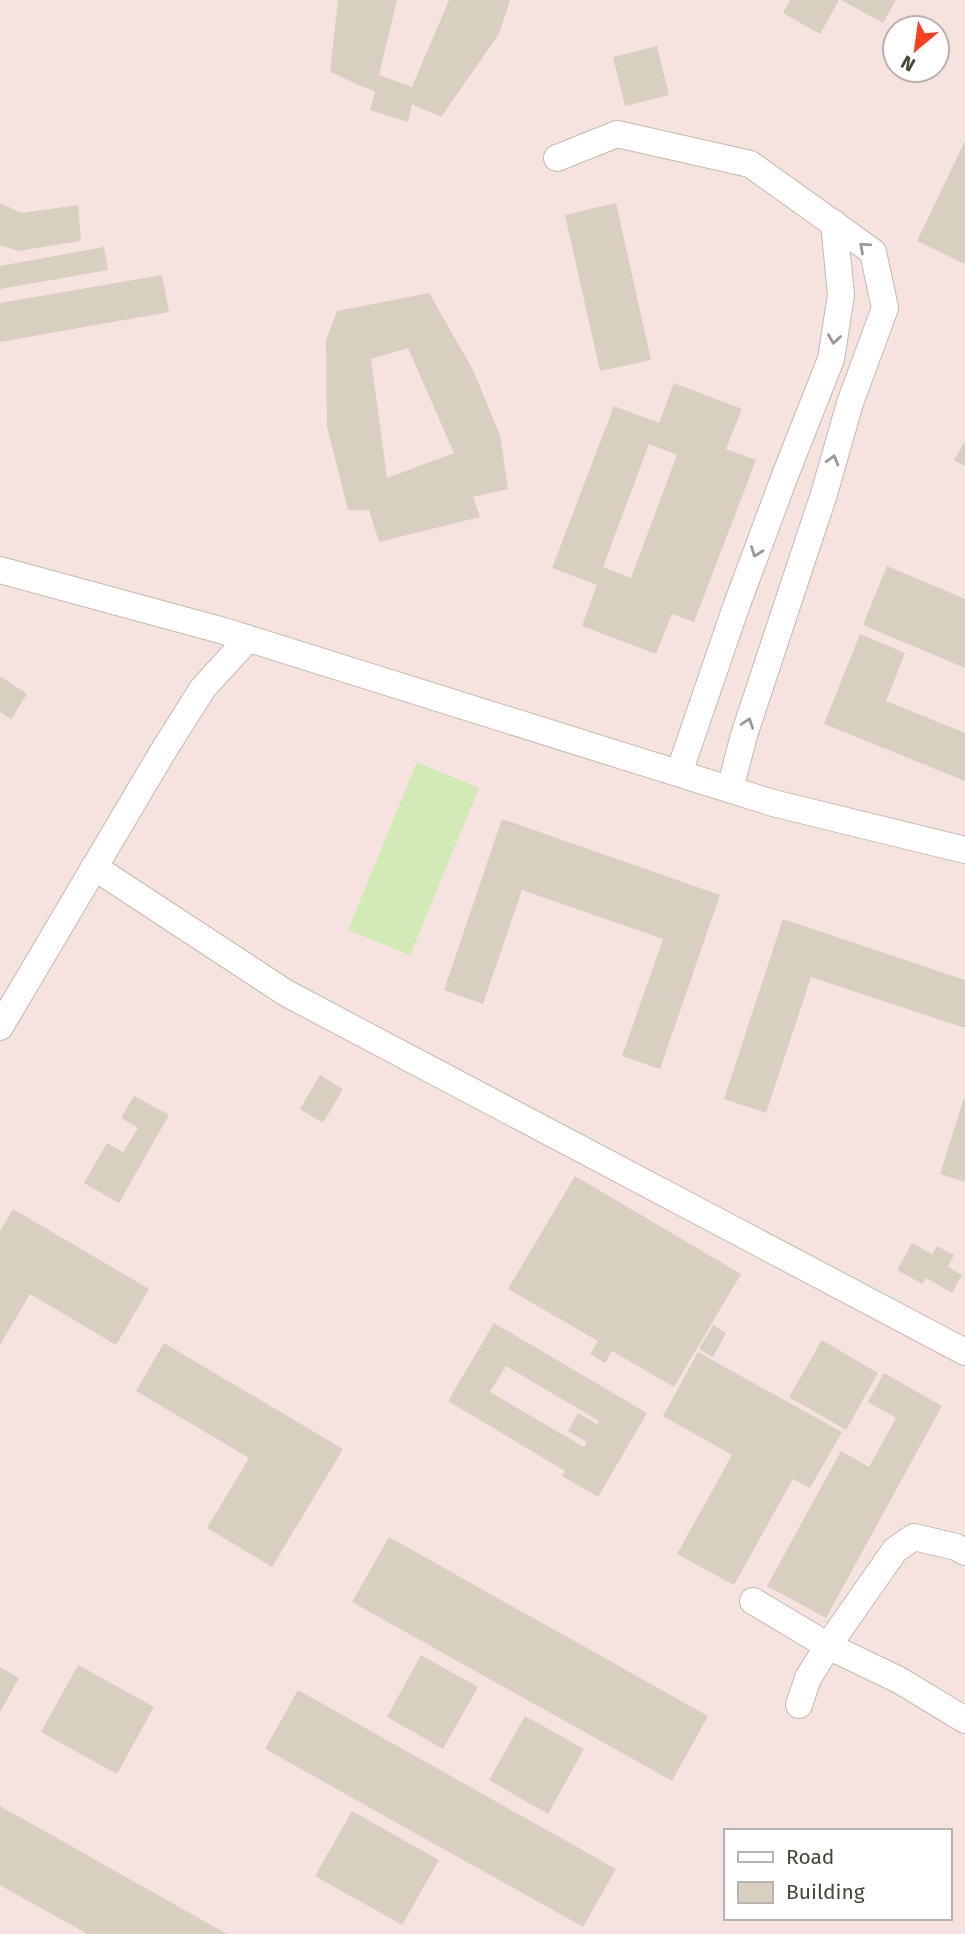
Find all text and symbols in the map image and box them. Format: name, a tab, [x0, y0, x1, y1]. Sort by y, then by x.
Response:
north arrow	[881, 14, 951, 84]
text: N	[897, 50, 919, 77]
one-way arrow	[860, 243, 873, 255]
one-way arrow	[827, 333, 842, 345]
one-way arrow	[825, 455, 840, 467]
one-way arrow	[750, 546, 764, 558]
one-way arrow	[740, 717, 754, 730]
legend	[724, 1829, 951, 1920]
text: Road	[786, 1844, 834, 1870]
text: Building	[786, 1879, 865, 1905]

